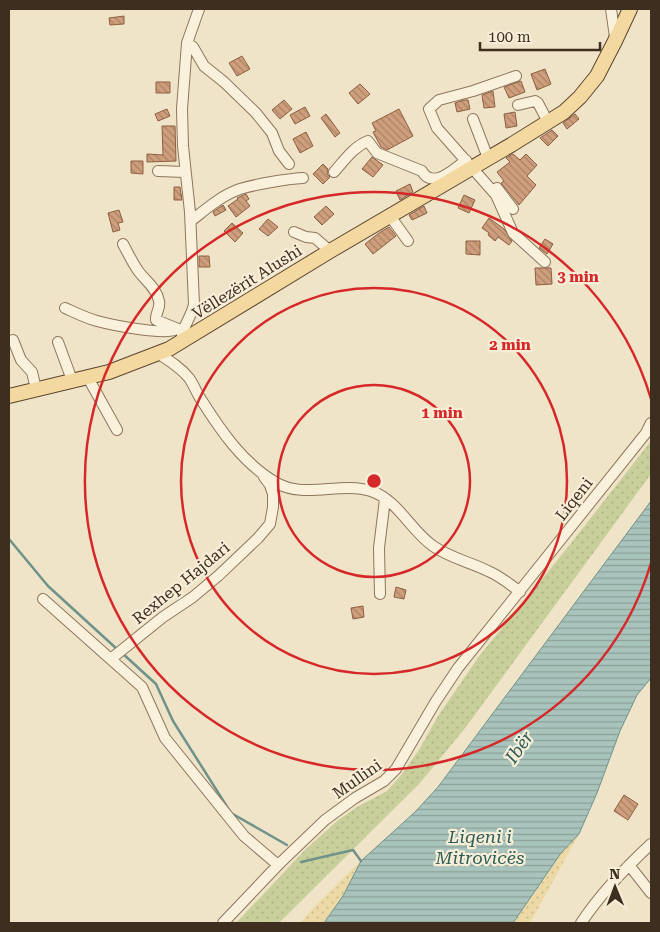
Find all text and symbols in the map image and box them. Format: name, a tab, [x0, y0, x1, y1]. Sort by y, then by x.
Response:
scale bar	[480, 20, 600, 52]
text: 100 m	[488, 28, 531, 46]
street label: Vëllezërit Alushi	[189, 241, 305, 323]
text: 3 min	[557, 268, 599, 286]
text: 2 min	[489, 336, 531, 354]
text: 1 min	[421, 404, 463, 422]
centre of rings	[365, 472, 383, 490]
street label: Liqeni	[551, 474, 597, 524]
street label: Rexhep Hajdari	[129, 538, 233, 628]
water label: Ibër	[500, 727, 538, 768]
street label: Mullini	[329, 755, 385, 803]
water label: Liqeni i Mitrovicës	[435, 826, 525, 868]
north arrow	[590, 862, 640, 912]
text: N	[609, 866, 621, 882]

